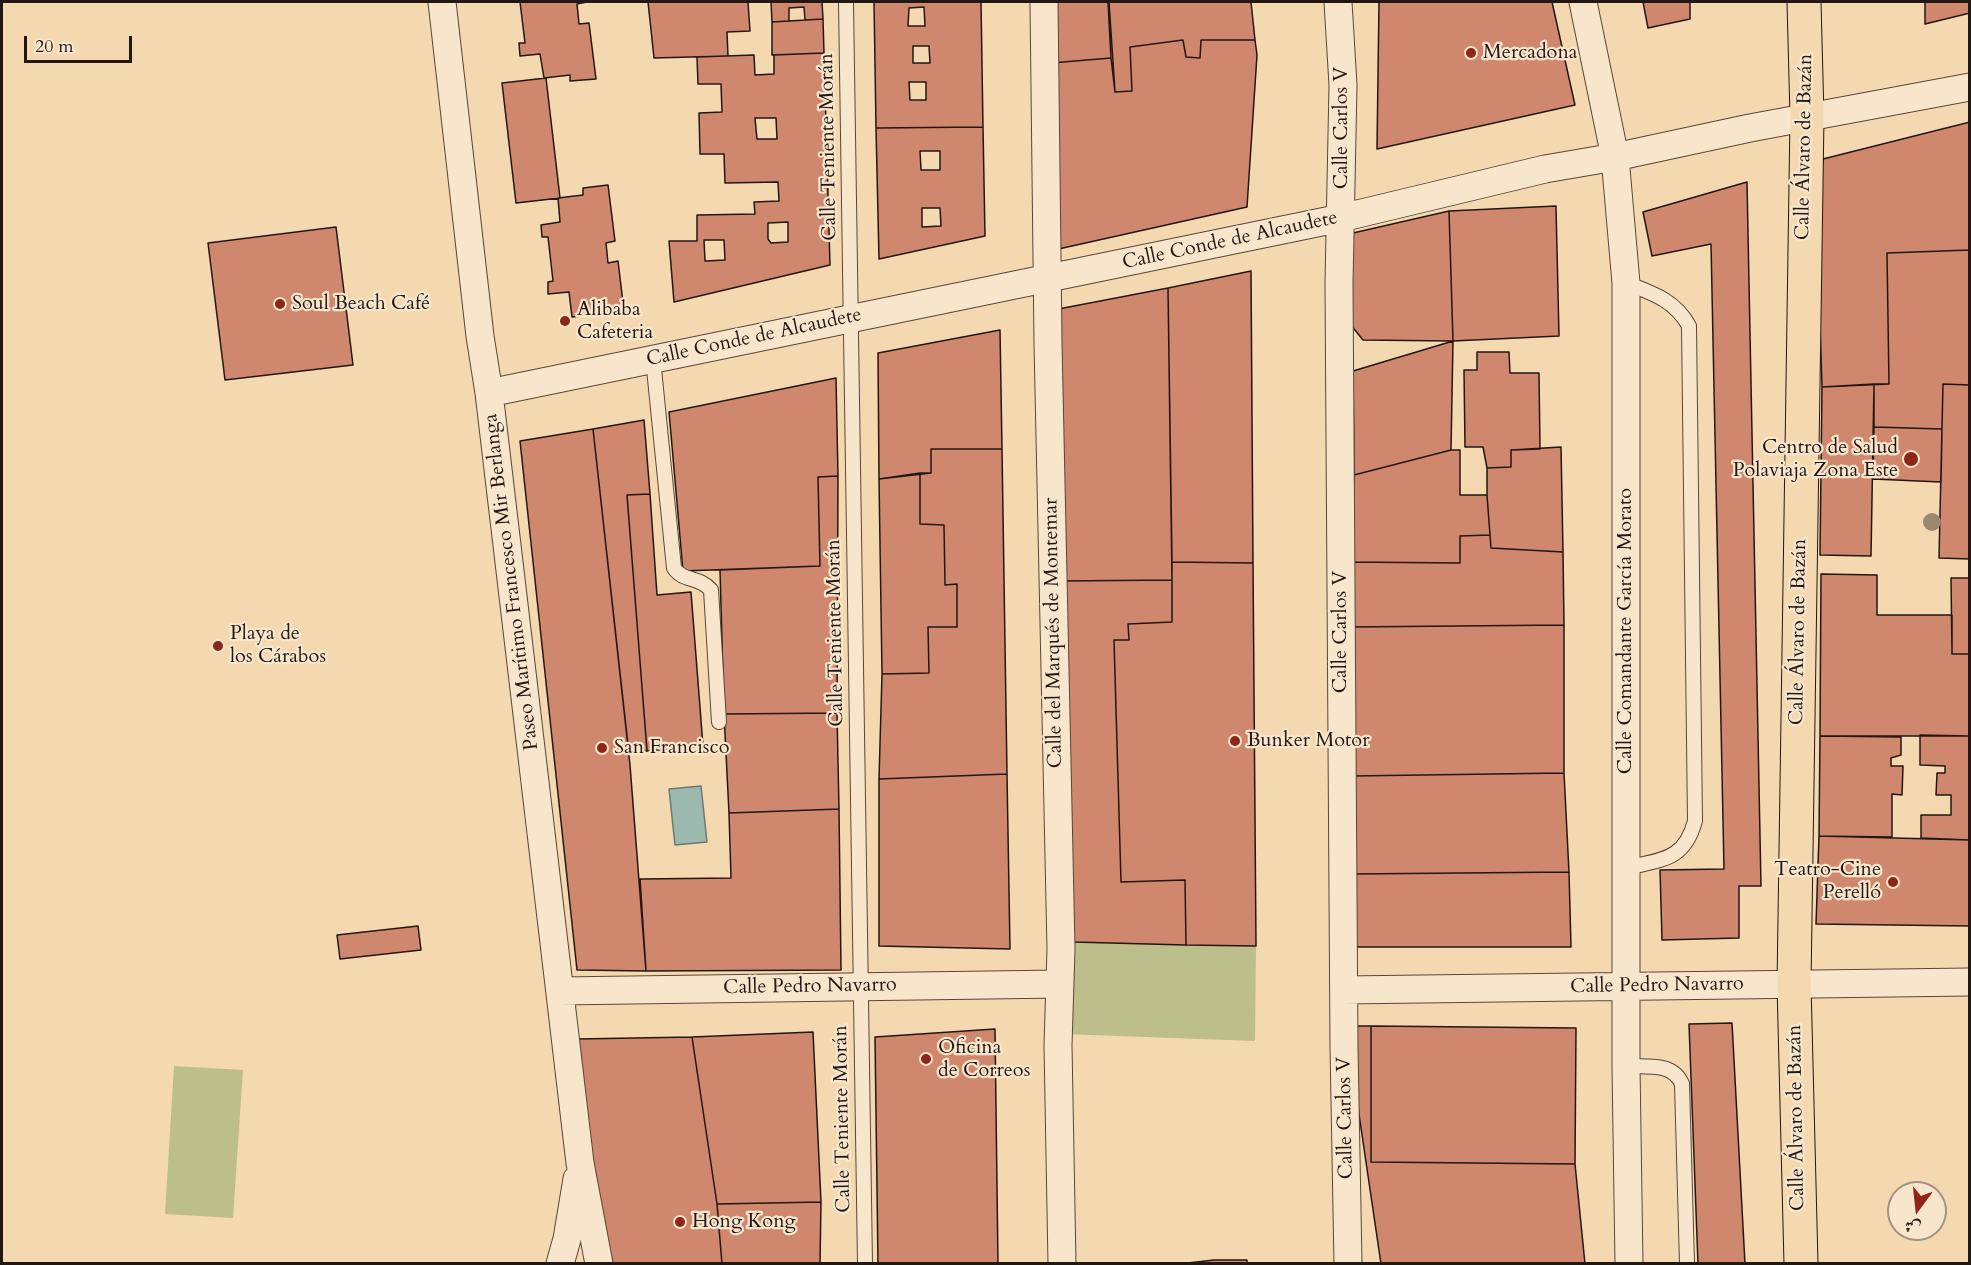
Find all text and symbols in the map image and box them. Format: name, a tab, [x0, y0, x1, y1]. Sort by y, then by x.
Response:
scale bar	[27, 24, 135, 62]
text: 20 m	[35, 34, 74, 59]
place label: Mercadona	[1483, 41, 1577, 65]
marker: Mercadona	[1464, 46, 1478, 60]
street label: Calle Teniente Morán	[815, 53, 843, 241]
street label: Calle Álvaro de Bazán	[1791, 54, 1819, 240]
street label: Calle Carlos V	[1330, 67, 1354, 189]
street label: Calle Conde de Alcaudete	[1120, 206, 1340, 276]
place label: Soul Beach Café	[292, 292, 430, 316]
marker: Soul Beach Café	[273, 297, 287, 311]
place label: Alibaba Cafeteria	[577, 298, 653, 345]
street label: Calle Conde de Alcaudete	[644, 303, 864, 373]
marker: Alibaba Cafeteria	[558, 314, 572, 328]
street label: Paseo Marítimo Francesco Mir Berlanga	[479, 412, 545, 752]
place label: Centro de Salud Polaviaja Zona Este	[1733, 436, 1898, 483]
marker: Centro de Salud Polaviaja Zona Este	[1902, 450, 1920, 468]
street label: Calle Comandante García Morato	[1614, 488, 1638, 774]
street label: Calle del Marqués de Montemar	[1040, 497, 1068, 769]
street label: Calle Teniente Morán	[822, 539, 850, 727]
street label: Calle Álvaro de Bazán	[1785, 539, 1813, 725]
street label: Calle Carlos V	[1329, 571, 1353, 693]
place label: Playa de los Cárabos	[230, 622, 326, 669]
marker: Playa de los Cárabos	[211, 639, 225, 653]
place label: Bunker Motor	[1247, 729, 1369, 753]
marker: Bunker Motor	[1228, 734, 1242, 748]
place label: San Francisco	[614, 736, 729, 760]
marker: San Francisco	[595, 741, 609, 755]
place label: Teatro-Cine Perelló	[1774, 858, 1881, 905]
marker: Teatro-Cine Perelló	[1886, 875, 1900, 889]
street label: Calle Pedro Navarro	[1570, 972, 1744, 1000]
street label: Calle Pedro Navarro	[723, 973, 897, 1001]
street label: Calle Teniente Morán	[829, 1025, 857, 1213]
street label: Calle Álvaro de Bazán	[1783, 1025, 1811, 1211]
place label: Oficina de Correos	[938, 1036, 1030, 1083]
marker: Oficina de Correos	[919, 1052, 933, 1066]
street label: Calle Carlos V	[1333, 1057, 1359, 1179]
north arrow	[1887, 1181, 1947, 1241]
place label: Hong Kong	[692, 1210, 796, 1234]
text: ش	[1902, 1214, 1923, 1239]
marker: Hong Kong	[673, 1215, 687, 1229]

